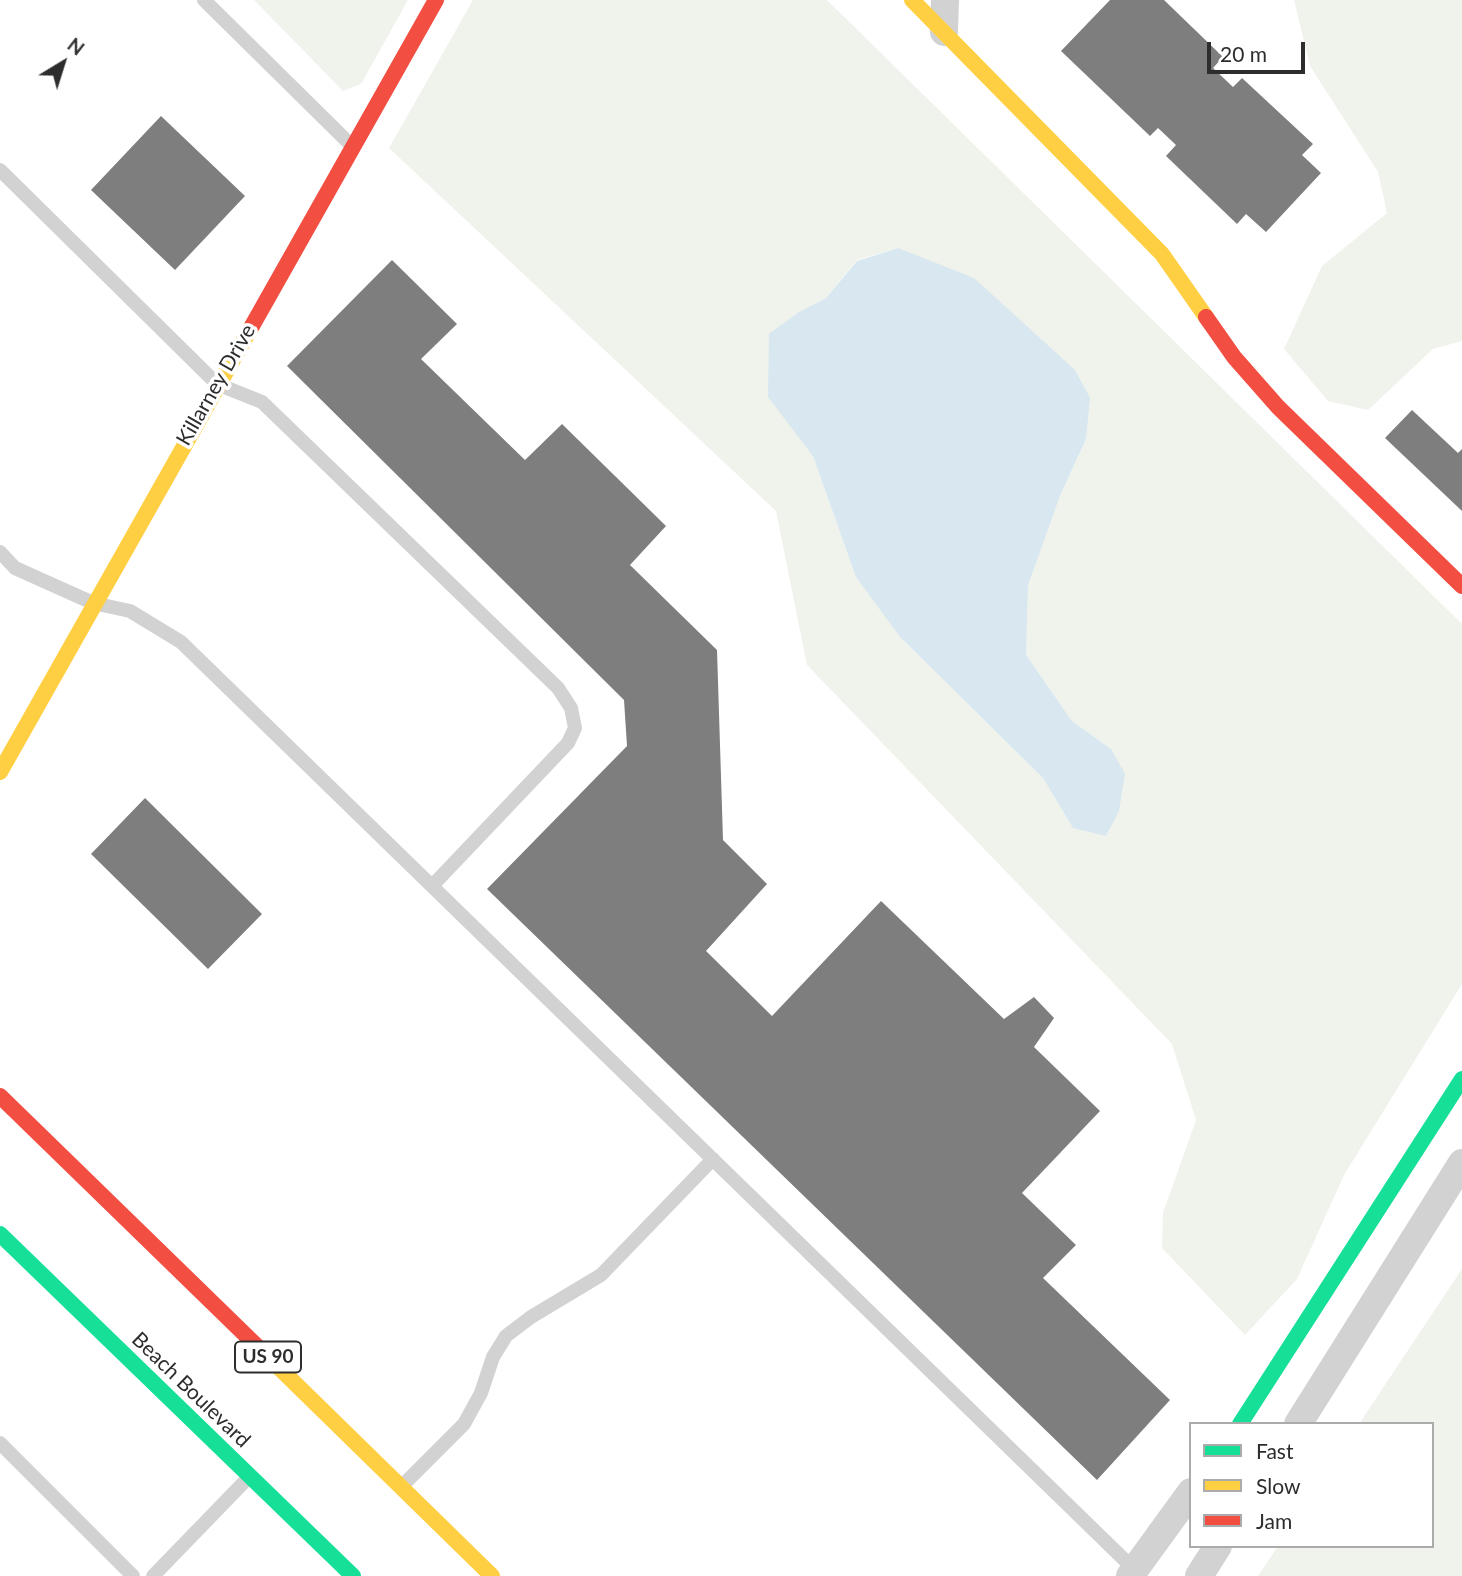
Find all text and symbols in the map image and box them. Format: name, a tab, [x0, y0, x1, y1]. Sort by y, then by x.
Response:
north arrow	[28, 28, 98, 98]
scale bar	[1210, 28, 1308, 72]
text: N	[63, 32, 89, 60]
text: 20 m	[1220, 41, 1267, 66]
street label: Killarney Drive	[171, 320, 261, 450]
street label: Beach Boulevard	[127, 1327, 255, 1453]
road number: US 90	[235, 1342, 301, 1372]
legend	[1189, 1422, 1434, 1548]
text: Fast	[1256, 1438, 1293, 1463]
text: Slow	[1256, 1473, 1300, 1498]
text: Jam	[1256, 1508, 1292, 1533]

